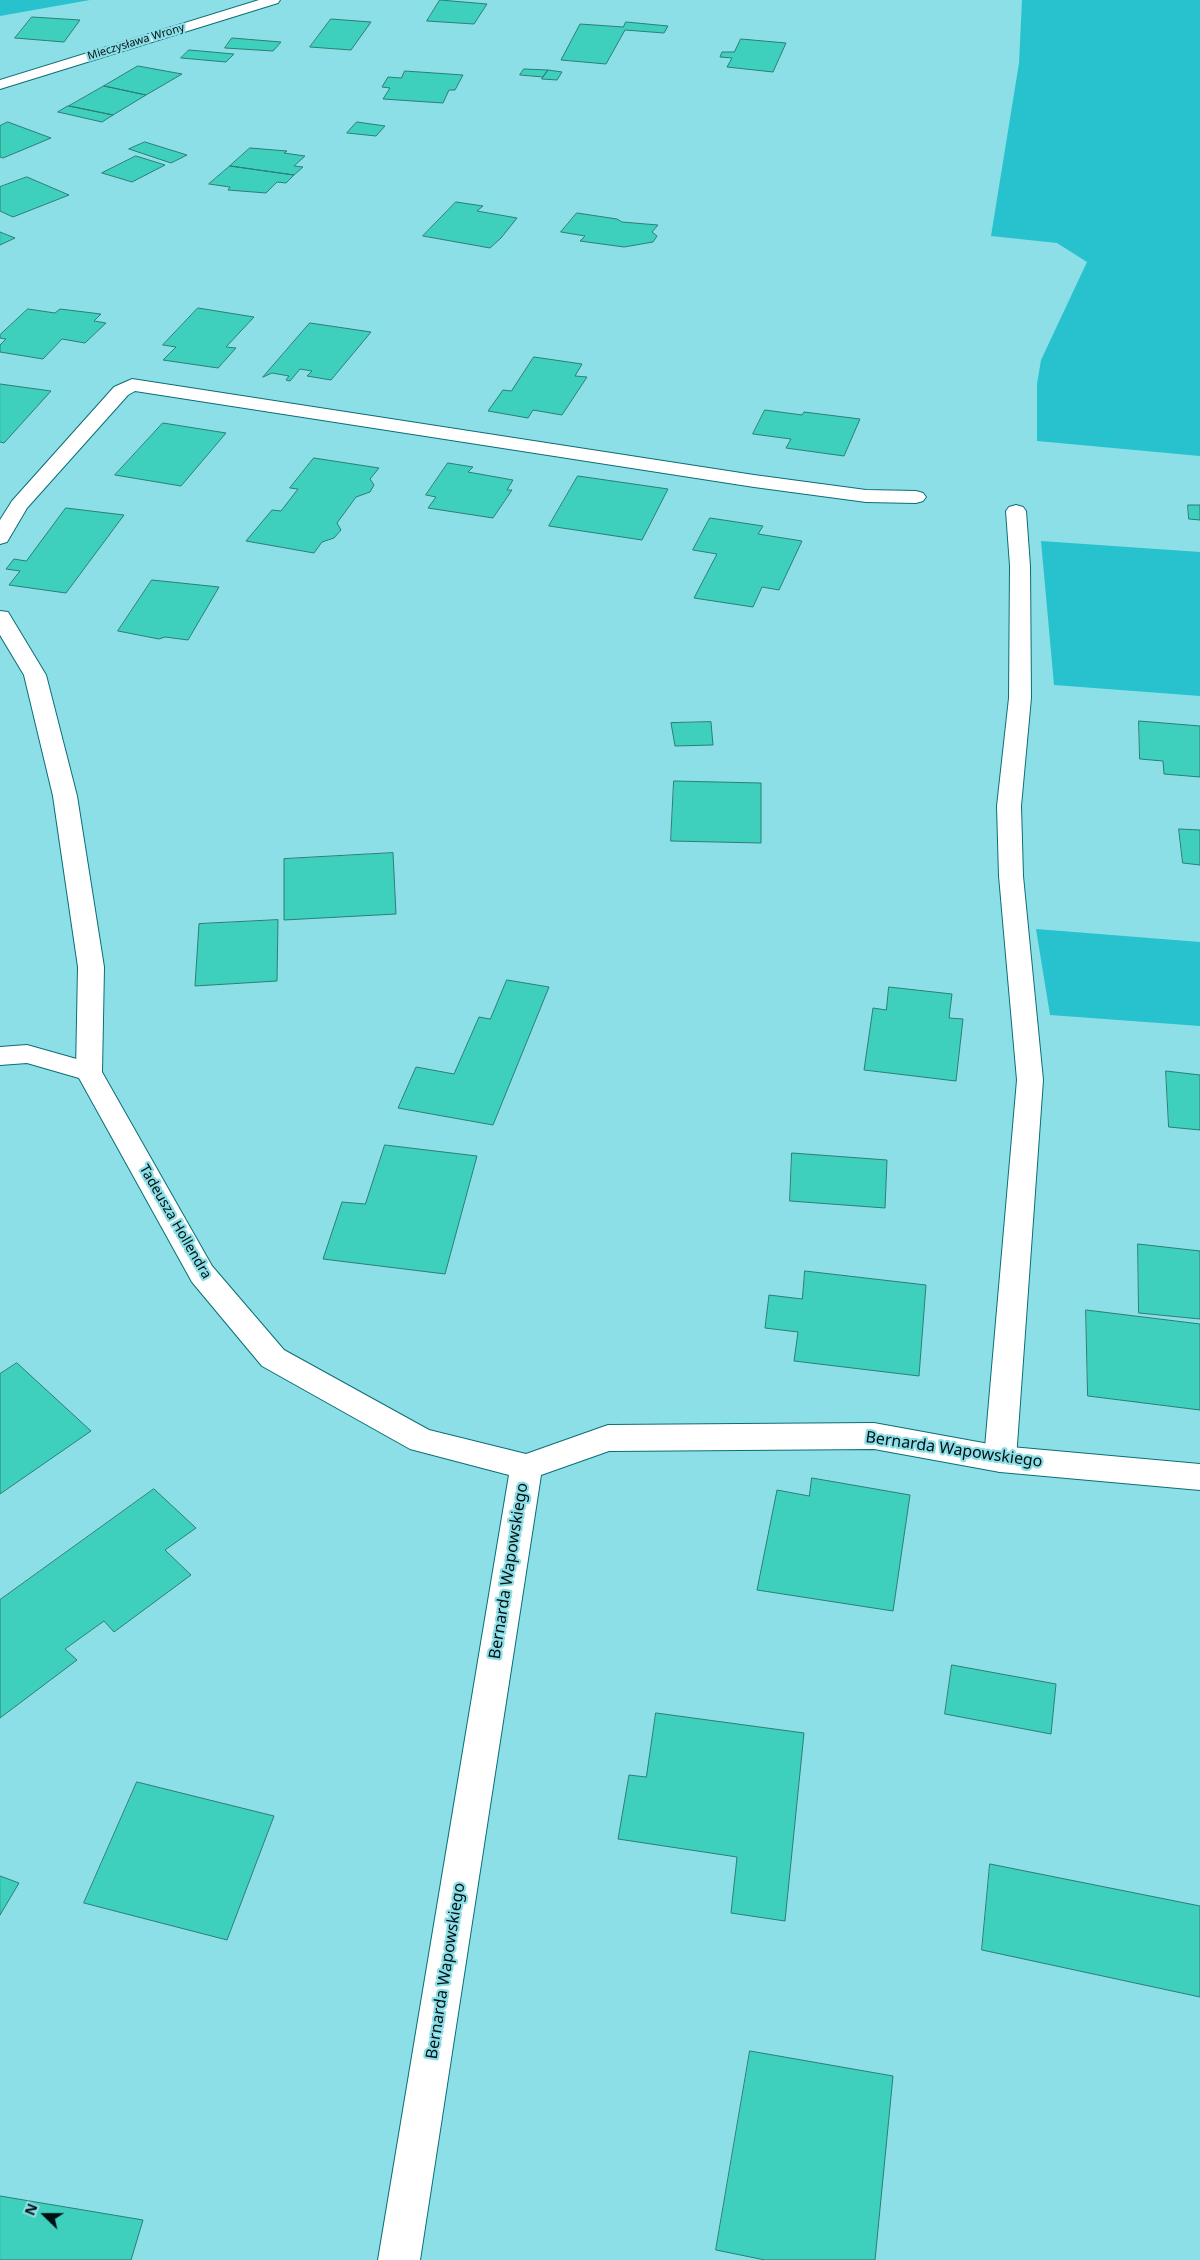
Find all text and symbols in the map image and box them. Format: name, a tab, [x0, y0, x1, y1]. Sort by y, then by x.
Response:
street label: Mieczysława Wrony	[86, 21, 186, 63]
street label: Tadeusza Hollendra	[135, 1162, 215, 1282]
street label: Bernarda Wapowskiego	[864, 1428, 1044, 1472]
street label: Bernarda Wapowskiego	[486, 1481, 532, 1661]
street label: Bernarda Wapowskiego	[423, 1881, 469, 2061]
north arrow	[20, 2190, 70, 2240]
text: N	[20, 2200, 42, 2218]

